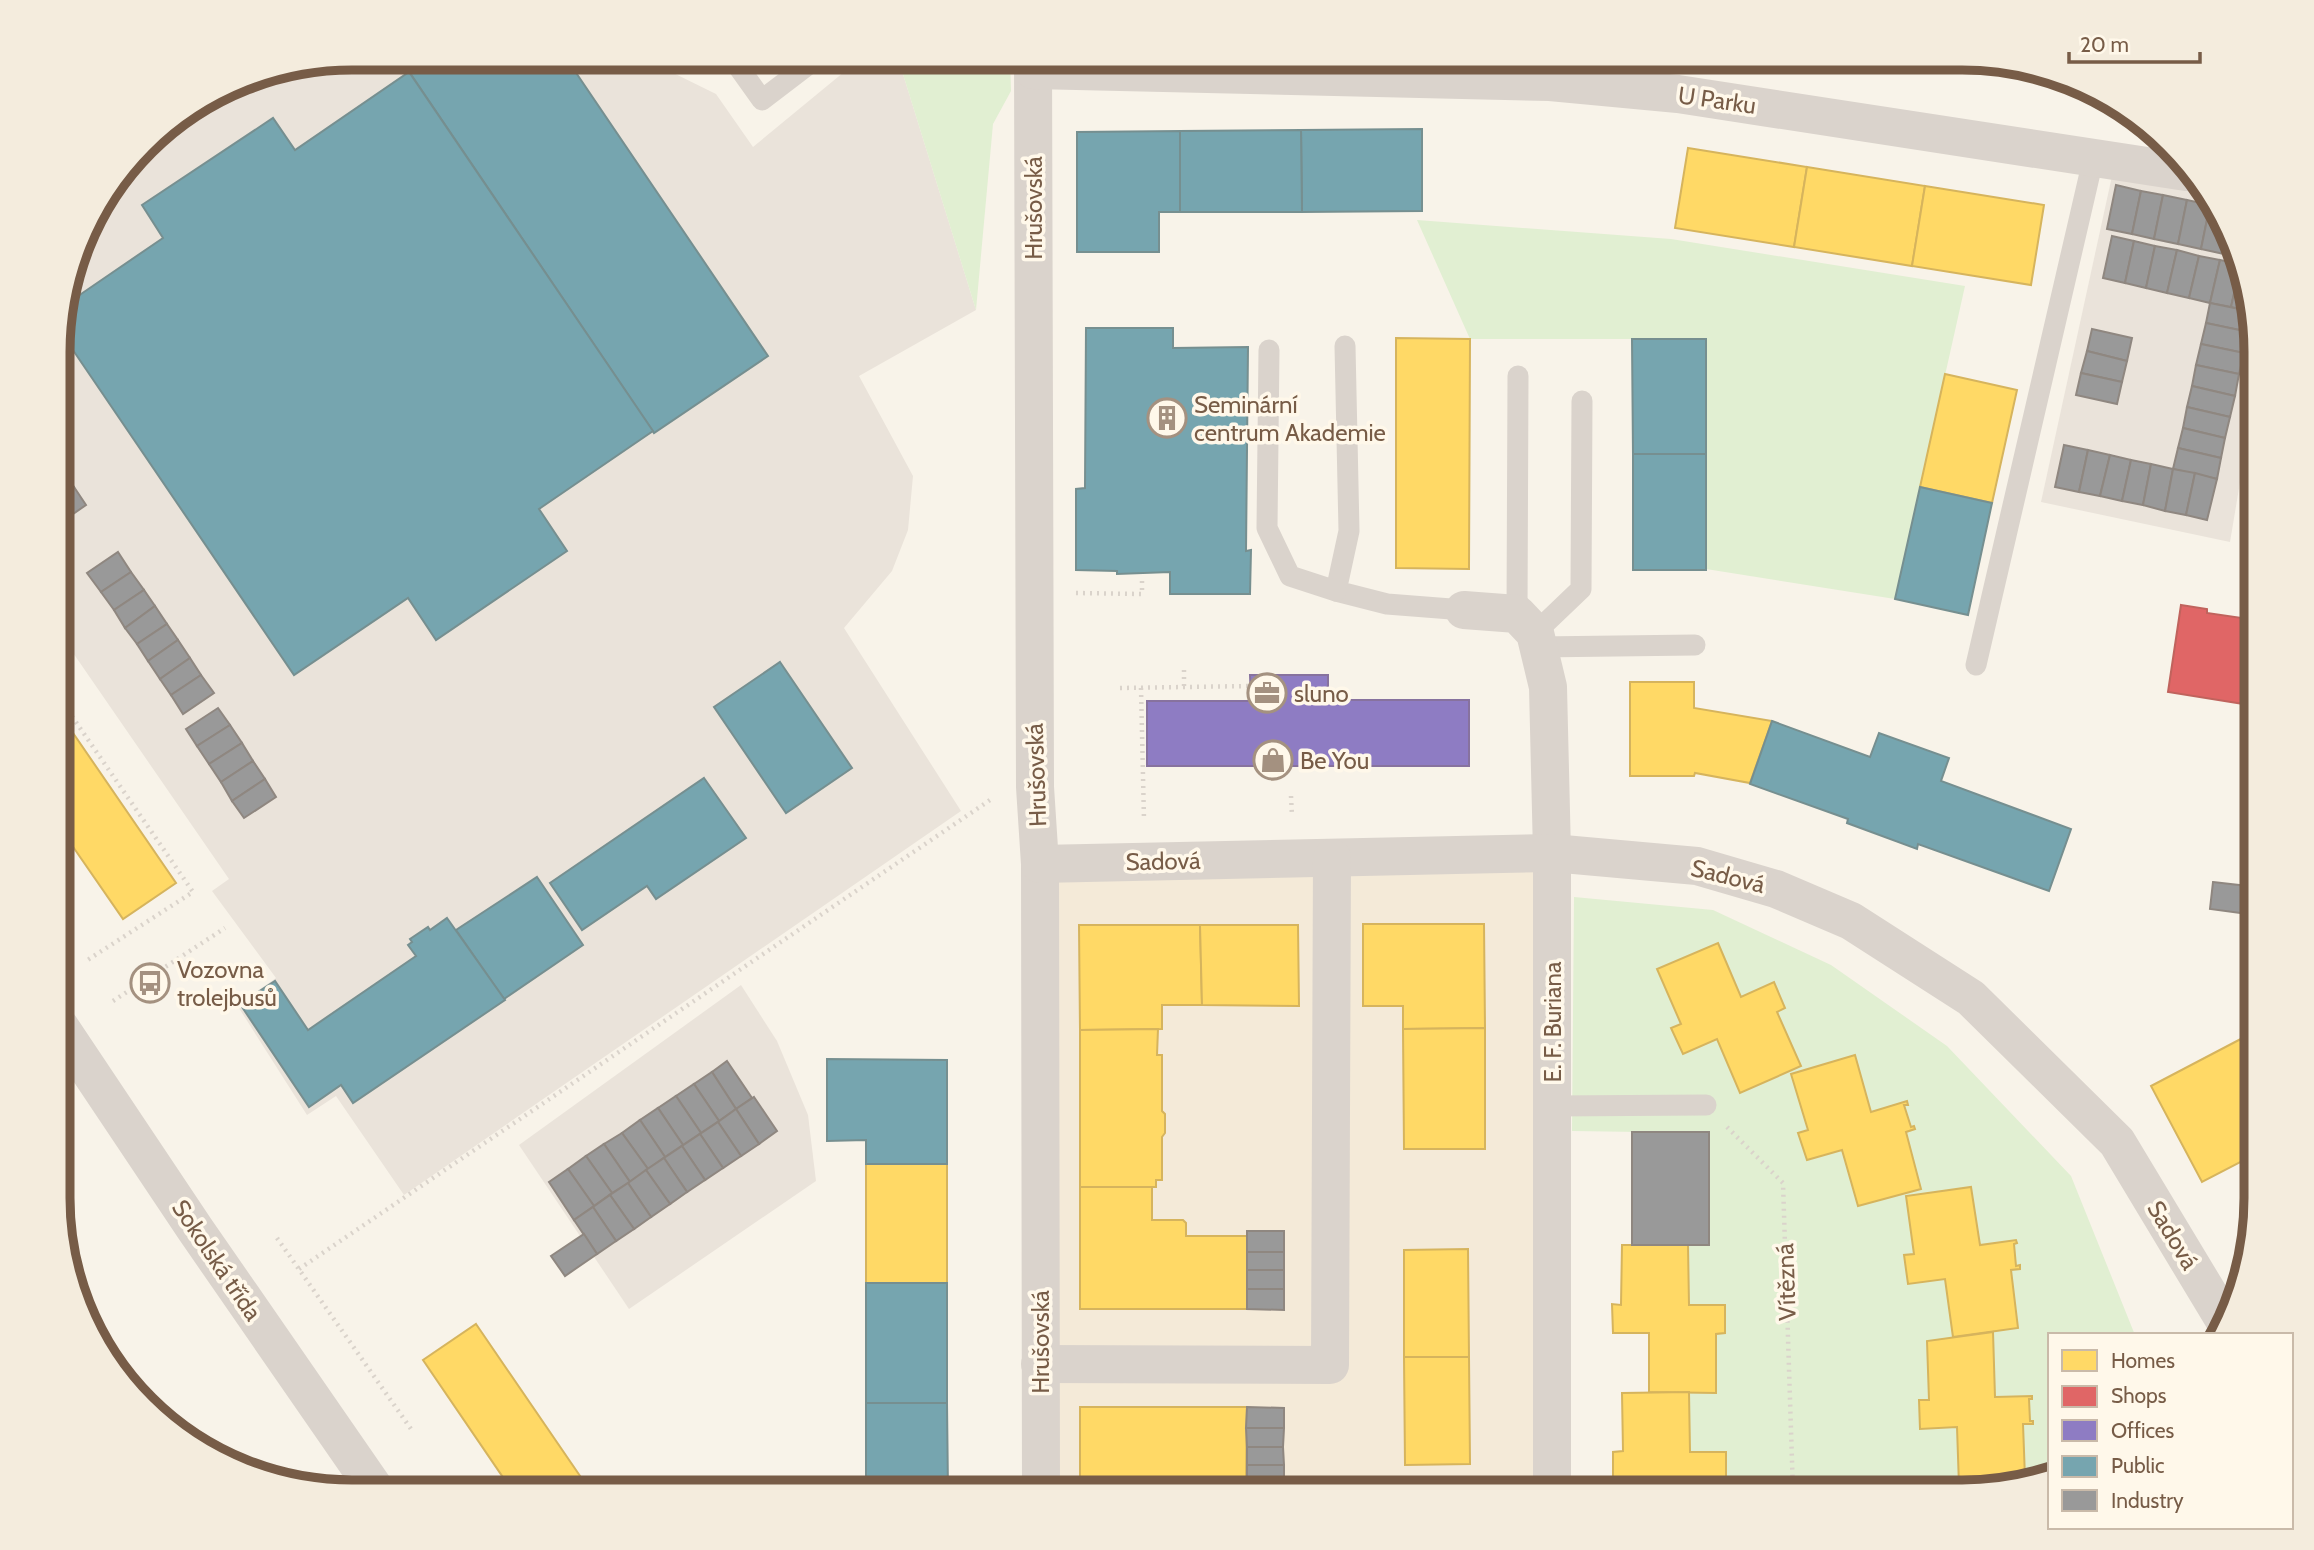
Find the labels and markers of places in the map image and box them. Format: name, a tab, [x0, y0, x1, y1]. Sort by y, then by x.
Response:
place label: Seminární centrum Akademie	[1194, 390, 1386, 447]
building icon: Seminární centrum Akademie	[1146, 397, 1188, 439]
office icon: sluno	[1246, 672, 1288, 714]
place label: sluno	[1294, 679, 1349, 708]
shop icon: Be You	[1252, 739, 1294, 781]
place label: Be You	[1300, 746, 1369, 775]
place label: Vozovna trolejbusů	[177, 955, 277, 1012]
bus stop icon: Vozovna trolejbusů	[129, 962, 171, 1004]

